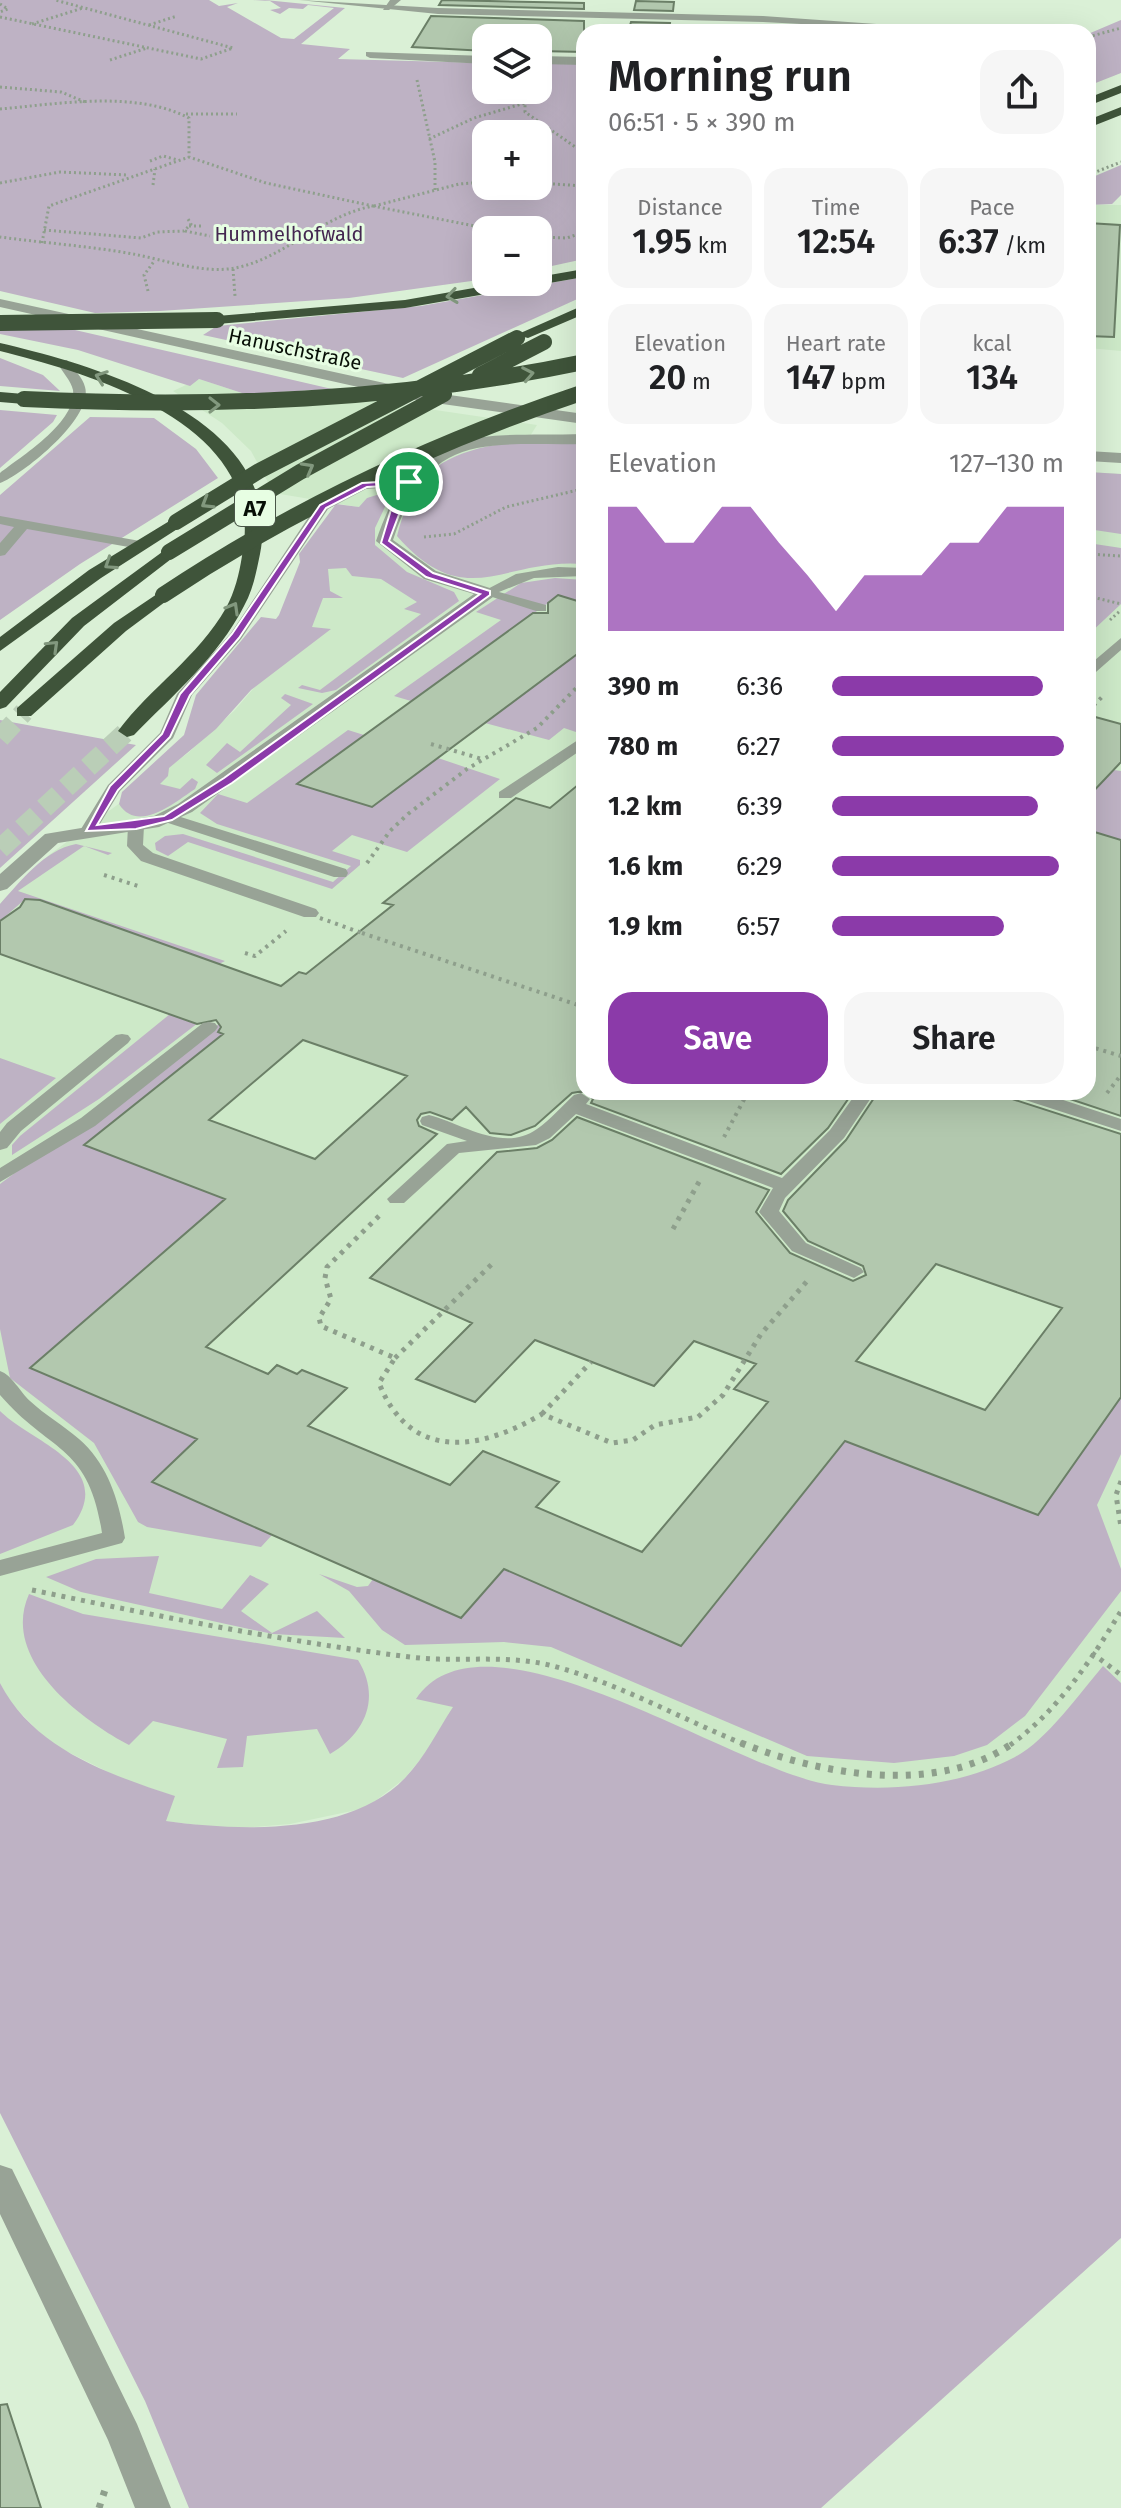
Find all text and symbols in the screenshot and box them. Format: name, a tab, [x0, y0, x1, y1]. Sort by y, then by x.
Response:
map controls	[472, 24, 552, 296]
button: layers	[472, 24, 552, 104]
text: Morning run	[608, 50, 852, 103]
button: share	[980, 50, 1064, 134]
text: 06:51 · 5 × 390 m	[608, 107, 796, 138]
button: +	[472, 120, 552, 200]
text: Distance	[637, 194, 723, 221]
text: Time	[812, 194, 860, 221]
text: Pace	[969, 194, 1015, 221]
button: −	[472, 216, 552, 296]
text: 1.95	[632, 221, 692, 262]
text: 12:54	[797, 221, 875, 262]
text: 6:37	[938, 221, 999, 262]
park label: Hummelhofwald	[215, 222, 363, 246]
text: km	[692, 232, 728, 259]
text: /km	[999, 232, 1046, 259]
one-way arrow	[445, 287, 459, 304]
street label: Hanuschstraße	[226, 323, 364, 375]
text: Elevation	[634, 330, 726, 357]
text: Heart rate	[786, 330, 886, 357]
text: kcal	[972, 330, 1012, 357]
text: 20	[649, 357, 686, 398]
text: 147	[786, 357, 835, 398]
text: 134	[966, 357, 1018, 398]
one-way arrow	[521, 366, 534, 383]
text: m	[686, 368, 711, 395]
text: bpm	[835, 368, 886, 395]
one-way arrow	[95, 370, 109, 386]
one-way arrow	[208, 396, 221, 413]
pin	[375, 448, 443, 516]
text: Elevation	[608, 448, 717, 479]
text: 127–130 m	[949, 448, 1064, 479]
icon: arrive	[387, 460, 431, 504]
one-way arrow	[299, 463, 314, 478]
road number: A7	[235, 490, 275, 526]
one-way arrow	[201, 493, 216, 508]
one-way arrow	[105, 554, 119, 569]
one-way arrow	[223, 602, 239, 617]
one-way arrow	[44, 641, 58, 655]
text: 390 m	[608, 671, 679, 702]
text: 6:36	[736, 671, 783, 702]
text: 780 m	[608, 731, 678, 762]
text: 6:27	[736, 731, 780, 762]
text: 1.2 km	[608, 791, 682, 822]
text: 6:39	[736, 791, 783, 822]
text: 1.6 km	[608, 851, 683, 882]
text: 6:29	[736, 851, 782, 882]
text: 1.9 km	[608, 911, 683, 942]
text: 6:57	[736, 911, 780, 942]
button: Save	[608, 992, 828, 1084]
button: Share	[844, 992, 1064, 1084]

